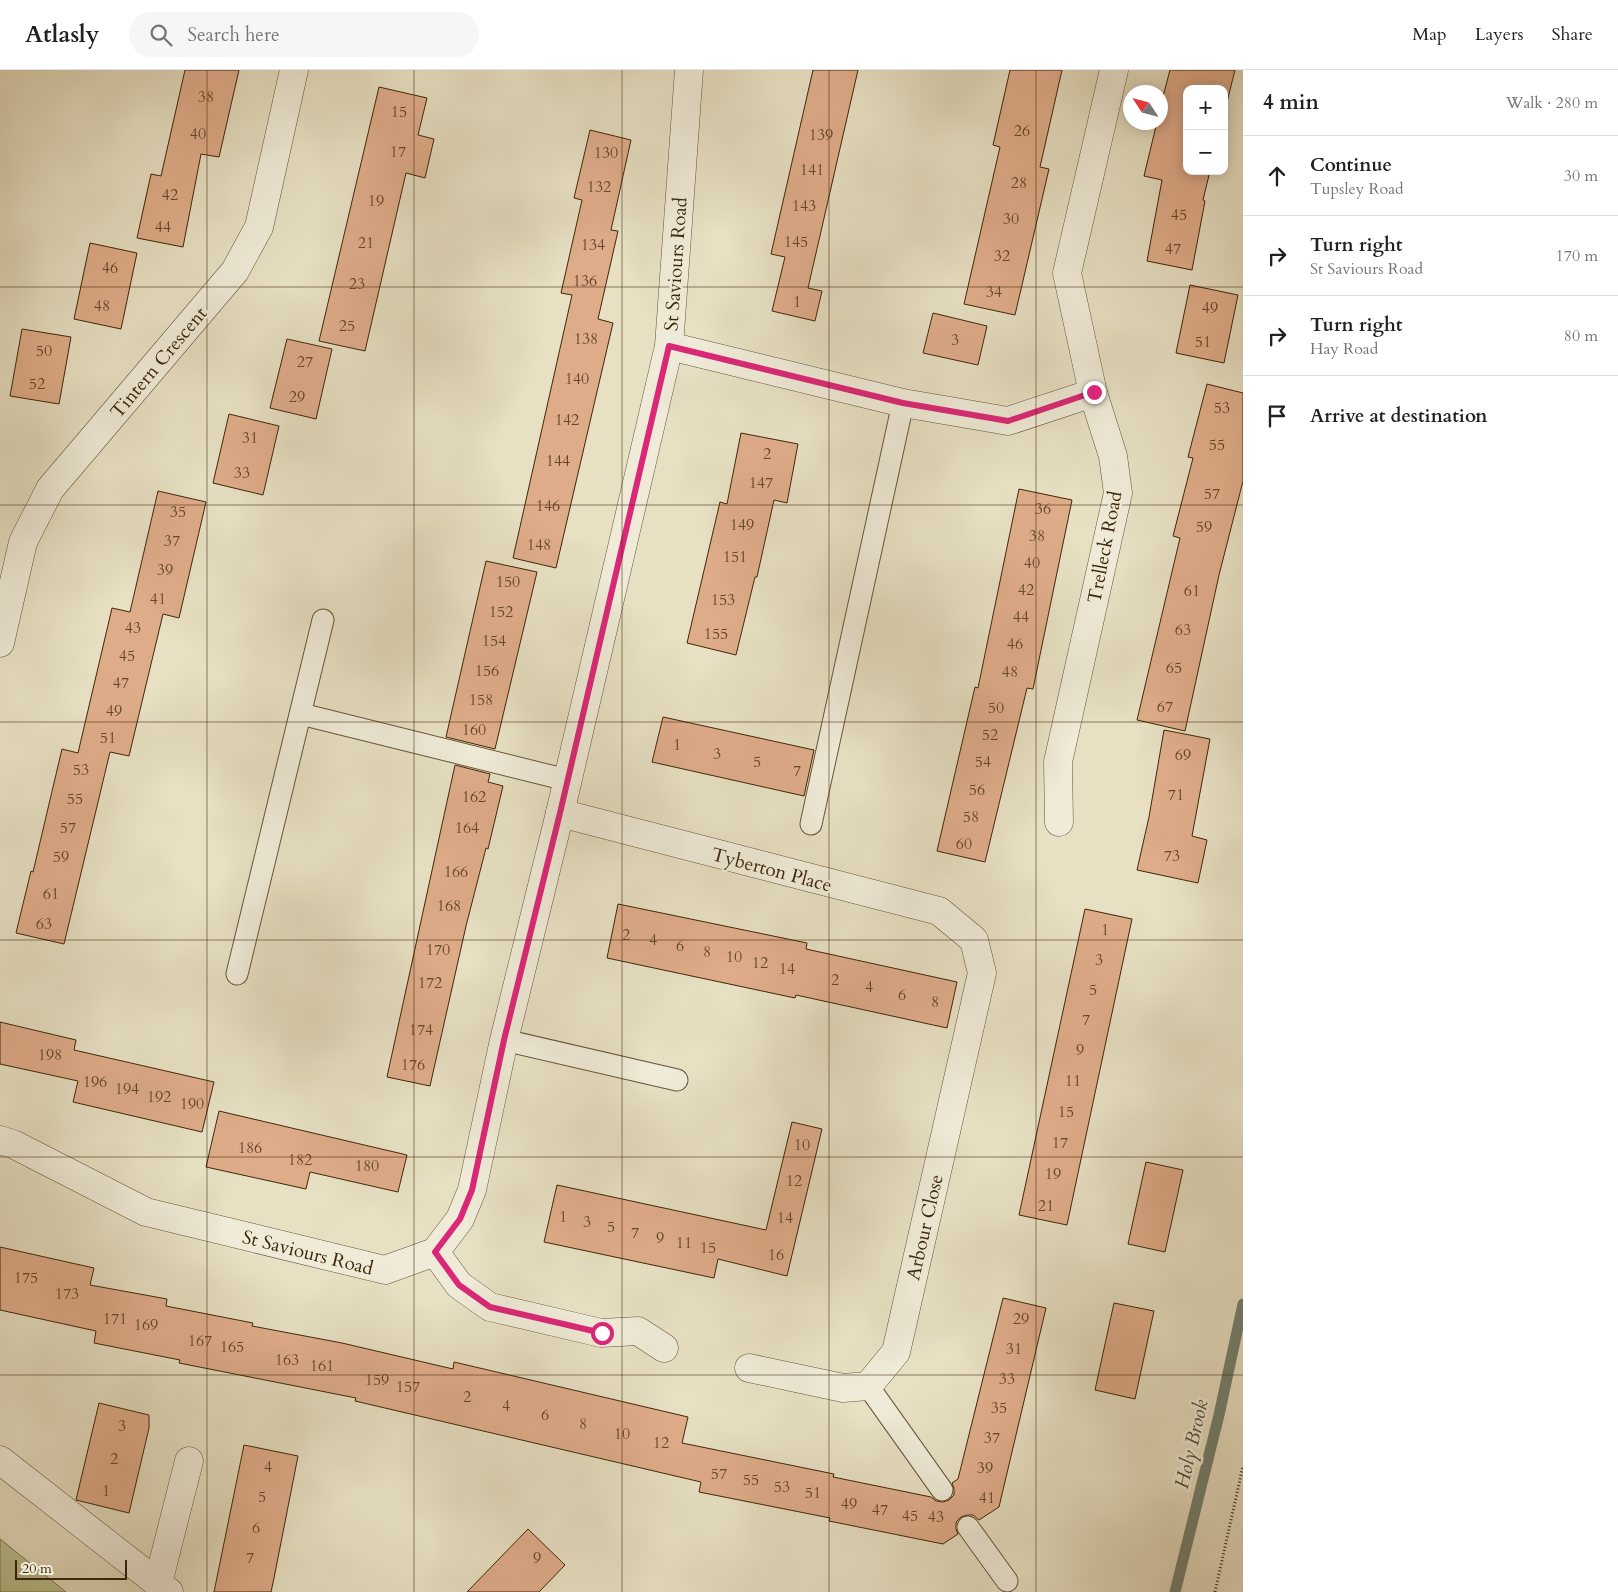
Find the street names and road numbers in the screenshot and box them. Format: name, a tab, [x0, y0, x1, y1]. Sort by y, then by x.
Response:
street label: St Saviours Road	[658, 196, 694, 332]
street label: Tintern Crescent	[104, 301, 213, 424]
street label: Trelleck Road	[1081, 489, 1129, 605]
street label: Tyberton Place	[709, 841, 835, 899]
street label: Arbour Close	[900, 1172, 950, 1283]
street label: St Saviours Road	[240, 1224, 376, 1282]

